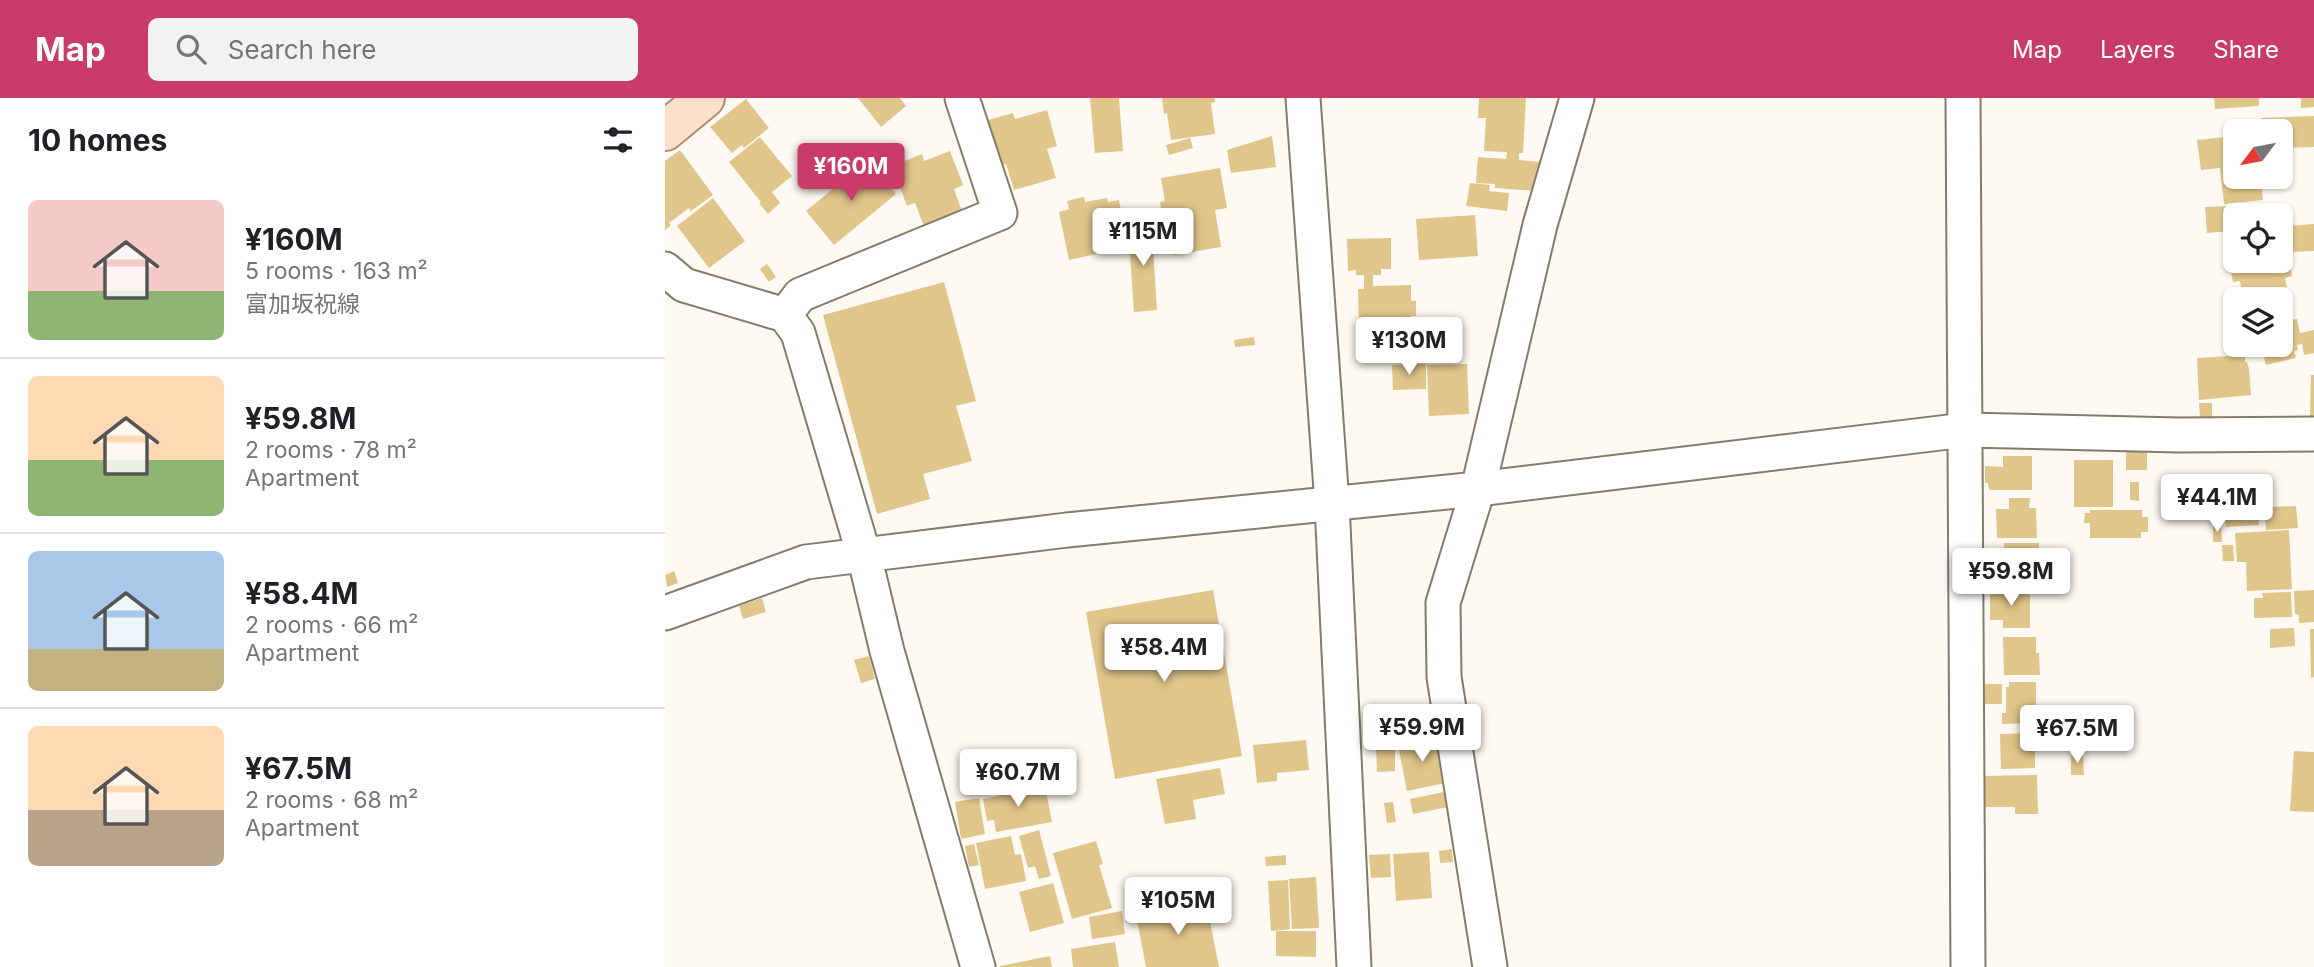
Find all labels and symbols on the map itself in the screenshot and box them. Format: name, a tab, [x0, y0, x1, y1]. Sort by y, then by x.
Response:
north arrow	[2223, 119, 2293, 189]
pin: ¥160M	[802, 144, 900, 203]
pin: ¥115M	[1094, 208, 1192, 268]
pin: ¥130M	[1360, 317, 1458, 377]
pin: ¥44.1M	[2160, 474, 2274, 534]
pin: ¥59.8M	[1954, 548, 2068, 608]
pin: ¥58.4M	[1107, 624, 1221, 684]
pin: ¥59.9M	[1365, 704, 1479, 764]
pin: ¥67.5M	[2020, 706, 2134, 765]
pin: ¥60.7M	[961, 750, 1075, 809]
pin: ¥105M	[1129, 878, 1227, 937]

